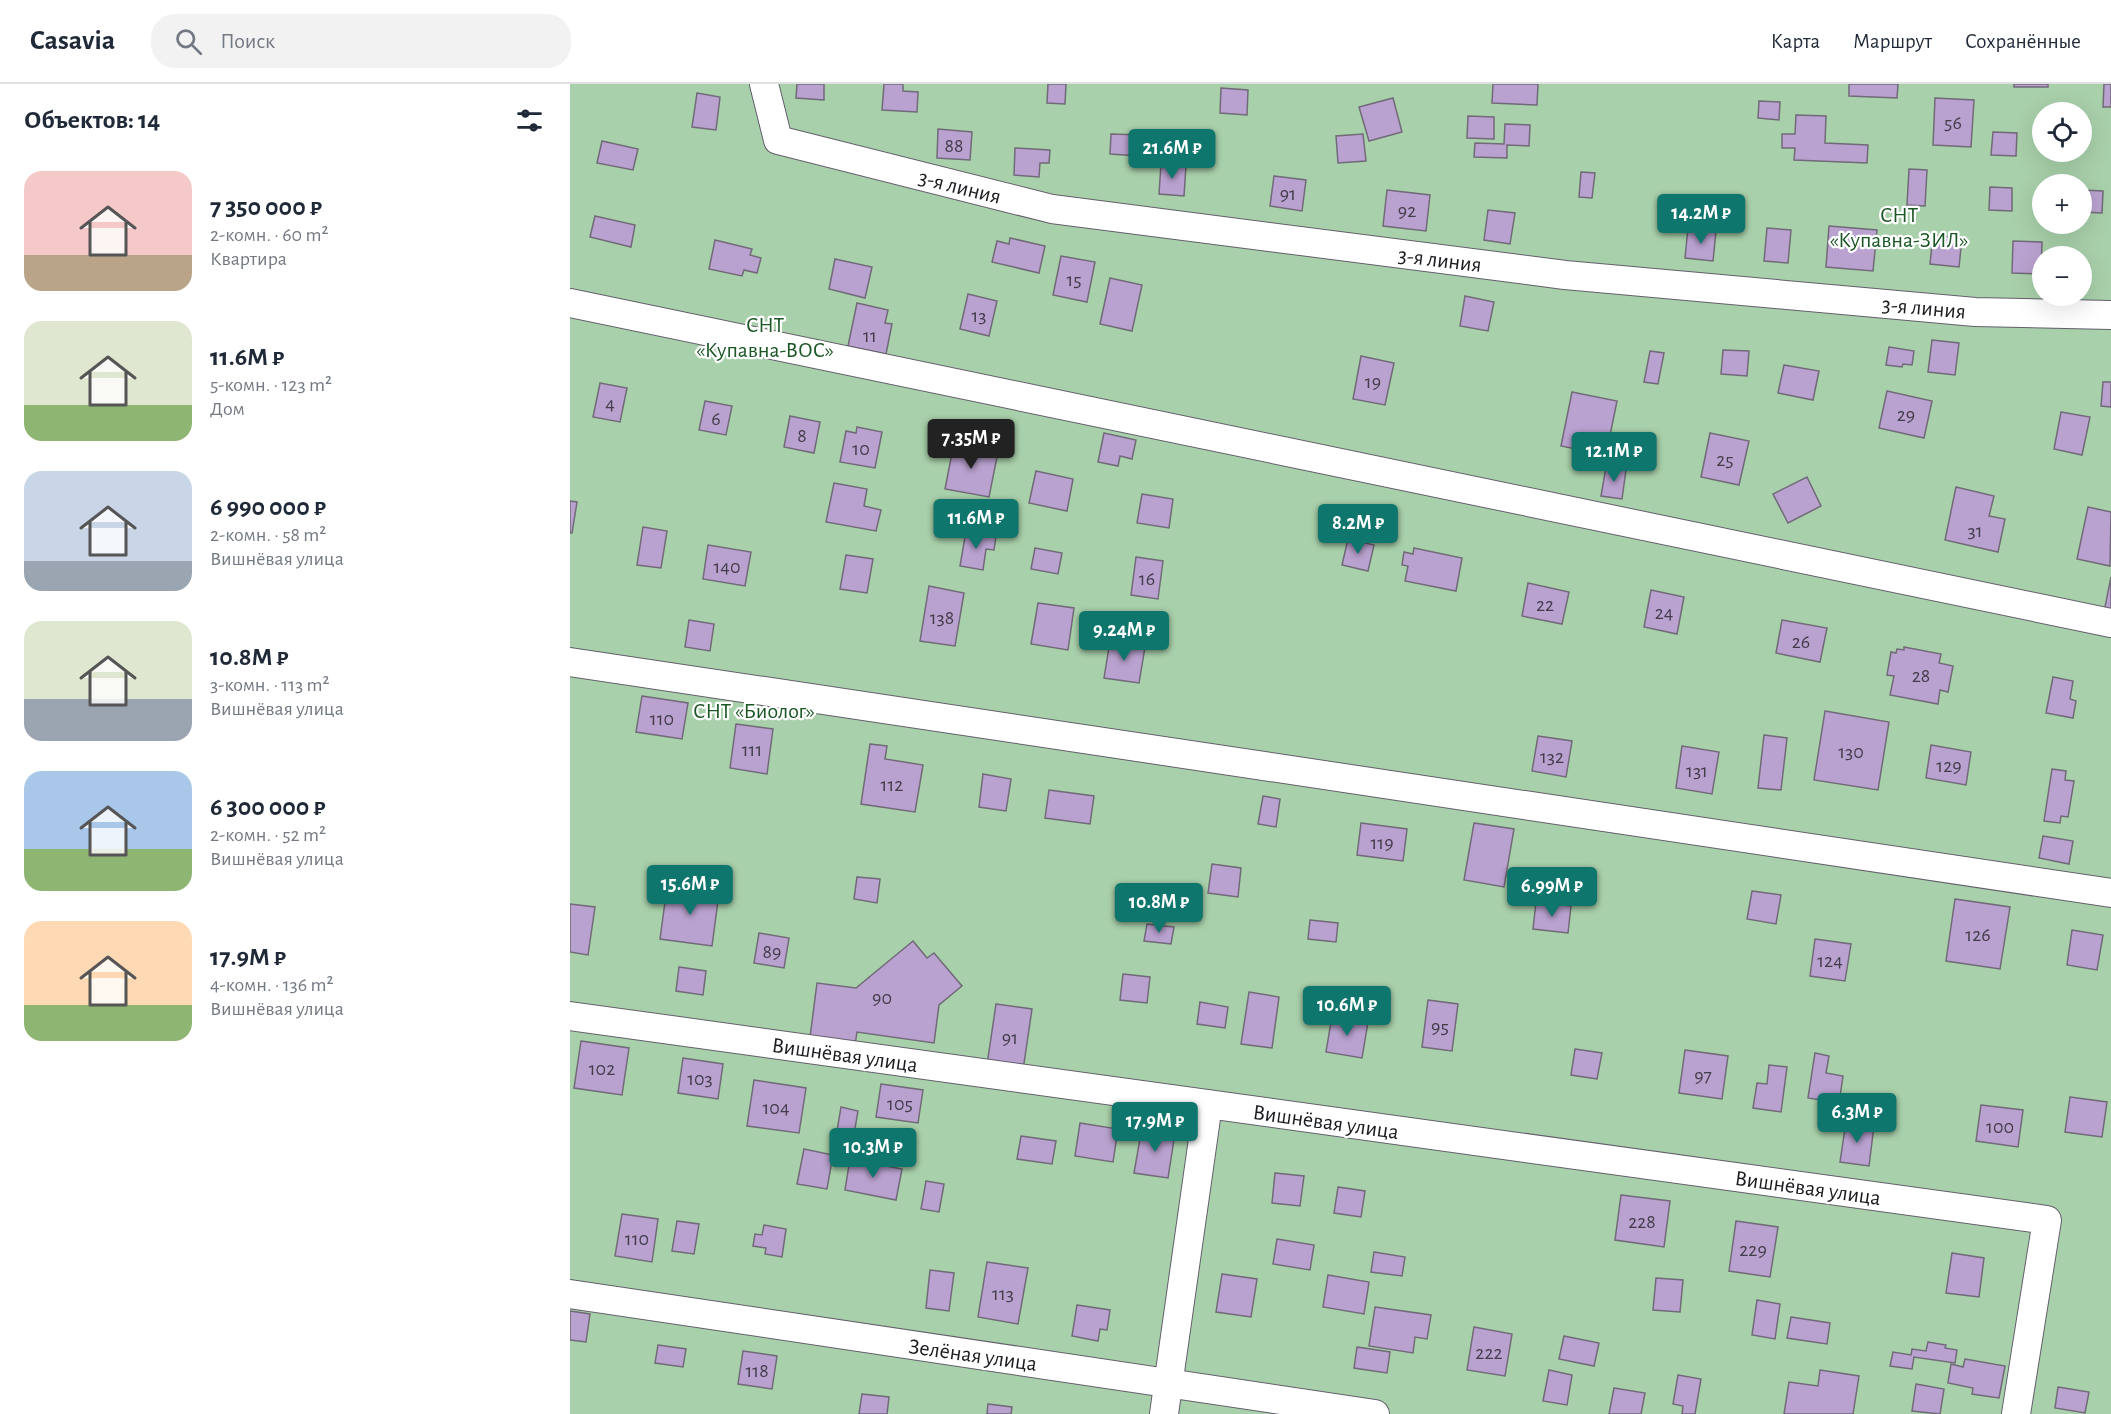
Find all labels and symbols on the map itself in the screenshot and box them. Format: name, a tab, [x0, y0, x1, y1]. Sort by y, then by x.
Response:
house number: 56	[1944, 113, 1962, 133]
pin: 21.6M ₽	[1117, 129, 1227, 180]
house number: 88	[945, 136, 963, 156]
street label: 3-я линия	[916, 166, 1003, 208]
house number: 91	[1280, 184, 1296, 204]
pin: 14.2M ₽	[1646, 194, 1756, 245]
house number: 92	[1398, 201, 1416, 221]
park label: СНТ «Купавна-ЗИЛ»	[1830, 204, 1968, 251]
street label: 3-я линия	[1397, 244, 1483, 276]
house number: 15	[1066, 270, 1082, 290]
street label: 3-я линия	[1881, 293, 1967, 323]
house number: 13	[971, 306, 987, 326]
park label: СНТ «Купавна-ВОС»	[696, 314, 834, 361]
house number: 11	[863, 326, 877, 346]
house number: 19	[1365, 372, 1381, 392]
house number: 4	[605, 394, 615, 414]
house number: 29	[1897, 405, 1915, 425]
house number: 6	[711, 409, 721, 429]
pin: 7.35M ₽	[916, 419, 1026, 470]
house number: 8	[797, 426, 807, 446]
pin: 12.1M ₽	[1559, 432, 1669, 483]
house number: 10	[852, 439, 870, 459]
house number: 25	[1716, 450, 1734, 470]
pin: 11.6M ₽	[921, 499, 1031, 550]
pin: 8.2M ₽	[1309, 504, 1407, 555]
house number: 31	[1967, 521, 1983, 541]
house number: 140	[713, 557, 741, 577]
house number: 16	[1139, 569, 1155, 589]
house number: 22	[1536, 595, 1554, 615]
house number: 24	[1655, 603, 1673, 623]
house number: 138	[930, 608, 954, 628]
pin: 9.24M ₽	[1069, 611, 1179, 662]
house number: 26	[1792, 632, 1810, 652]
house number: 28	[1912, 666, 1930, 686]
park label: СНТ «Биолог»	[693, 700, 815, 722]
house number: 110	[650, 709, 674, 729]
house number: 111	[742, 740, 762, 760]
house number: 130	[1838, 742, 1864, 762]
house number: 132	[1540, 747, 1564, 767]
house number: 129	[1936, 756, 1962, 776]
house number: 131	[1686, 761, 1708, 781]
house number: 112	[881, 775, 903, 795]
house number: 119	[1370, 833, 1394, 853]
pin: 15.6M ₽	[635, 865, 745, 916]
pin: 6.99M ₽	[1497, 867, 1607, 918]
pin: 10.8M ₽	[1104, 883, 1214, 934]
house number: 126	[1965, 925, 1991, 945]
house number: 89	[763, 942, 781, 962]
house number: 124	[1817, 951, 1843, 971]
pin: 10.6M ₽	[1292, 986, 1402, 1037]
house number: 90	[872, 988, 892, 1008]
house number: 95	[1431, 1017, 1449, 1037]
house number: 91	[1002, 1028, 1018, 1048]
street label: Вишнёвая улица	[770, 1034, 919, 1076]
house number: 102	[589, 1059, 615, 1079]
house number: 97	[1694, 1066, 1712, 1086]
house number: 103	[687, 1069, 713, 1089]
pin: 6.3M ₽	[1808, 1093, 1906, 1144]
house number: 105	[887, 1094, 913, 1114]
house number: 104	[762, 1098, 790, 1118]
street label: Вишнёвая улица	[1251, 1101, 1400, 1143]
pin: 17.9M ₽	[1100, 1102, 1210, 1153]
house number: 100	[1986, 1117, 2014, 1137]
pin: 10.3M ₽	[818, 1128, 928, 1179]
street label: Вишнёвая улица	[1733, 1167, 1882, 1209]
house number: 228	[1628, 1212, 1656, 1232]
house number: 110	[625, 1229, 649, 1249]
house number: 229	[1739, 1240, 1767, 1260]
house number: 113	[992, 1284, 1014, 1304]
street label: Зелёная улица	[907, 1335, 1039, 1375]
house number: 222	[1475, 1343, 1503, 1363]
house number: 118	[745, 1361, 769, 1381]

